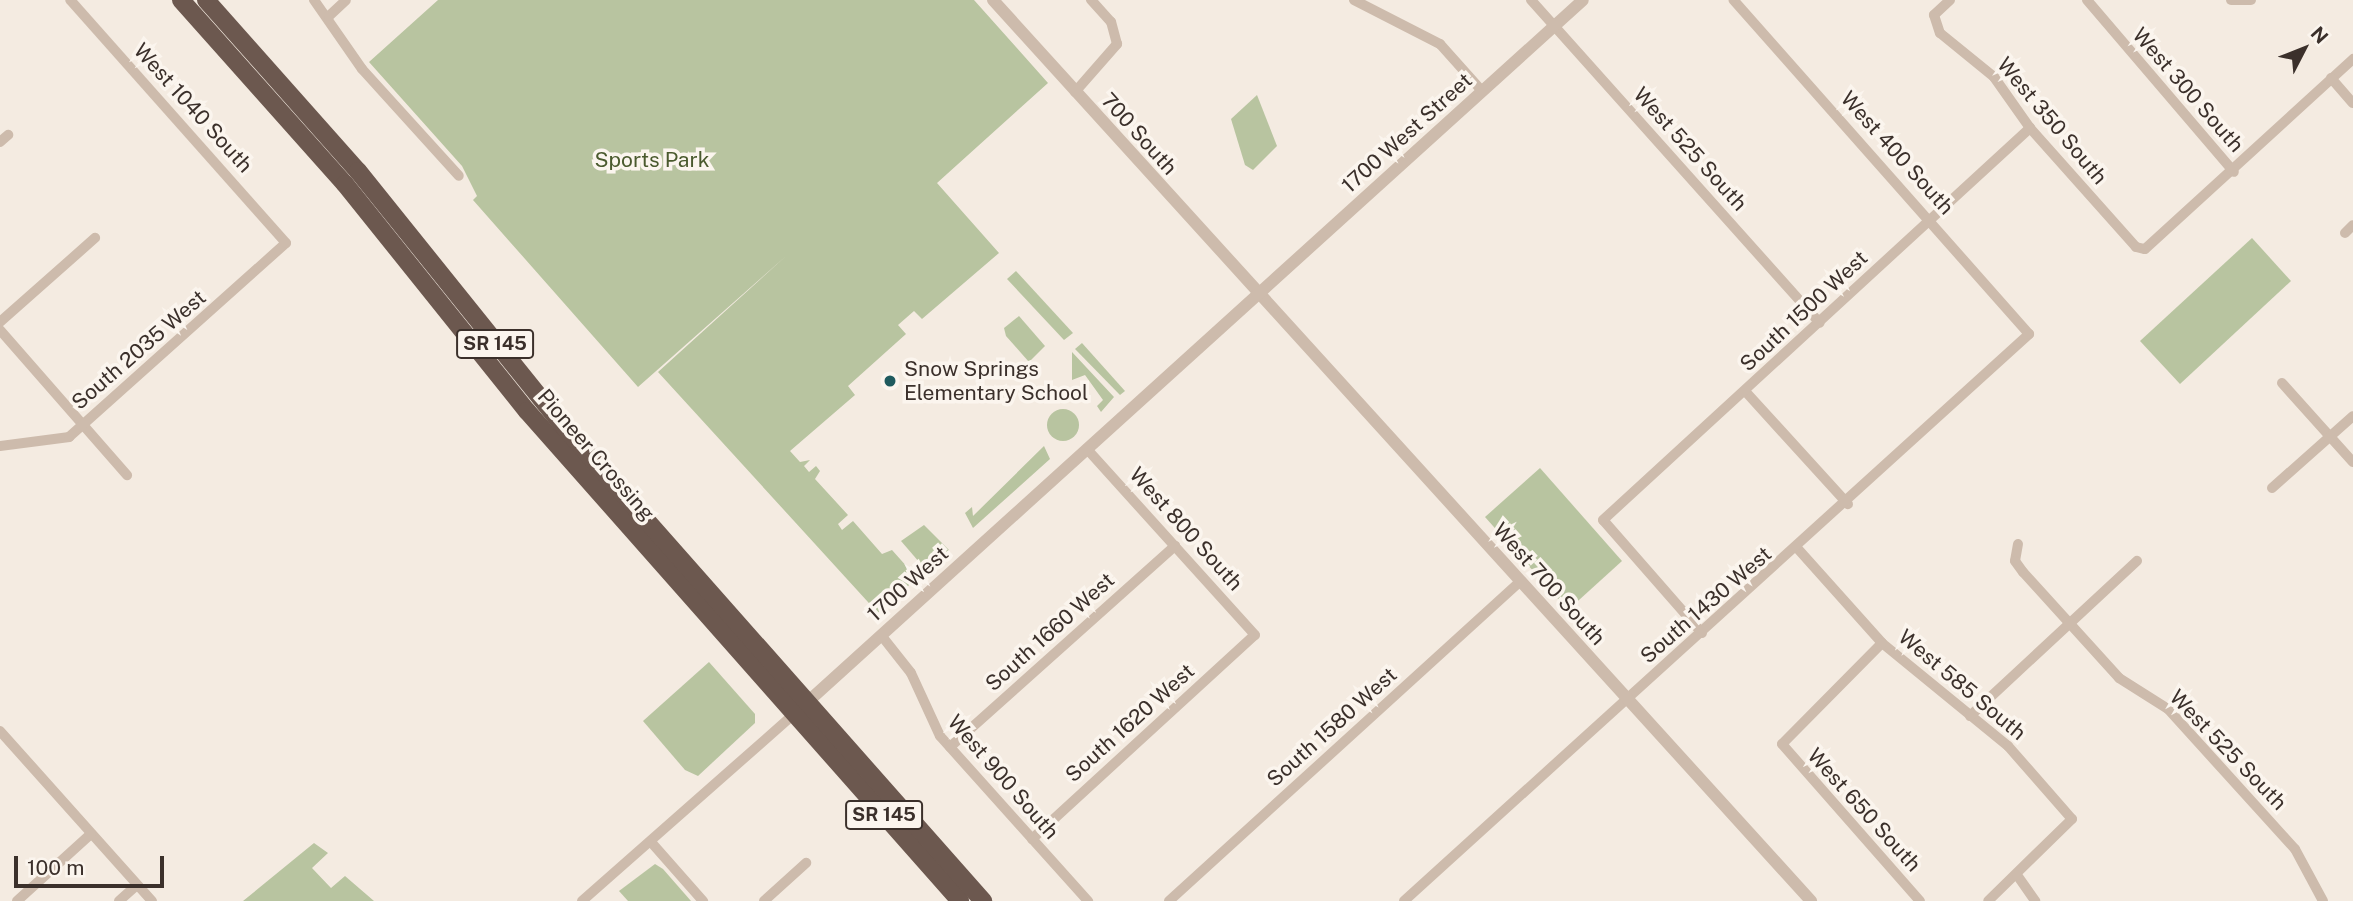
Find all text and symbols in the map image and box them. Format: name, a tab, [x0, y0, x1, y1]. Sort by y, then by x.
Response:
north arrow	[2269, 14, 2339, 84]
text: N	[2306, 22, 2333, 48]
street label: West 300 South	[2127, 23, 2249, 157]
street label: West 1040 South	[128, 38, 258, 178]
street label: West 350 South	[1992, 53, 2112, 189]
street label: 1700 West Street	[1336, 68, 1478, 198]
street label: West 525 South	[1628, 82, 1752, 216]
street label: West 400 South	[1835, 86, 1959, 220]
street label: 700 South	[1096, 88, 1182, 180]
park label: Sports Park	[595, 147, 709, 173]
street label: South 1500 West	[1735, 245, 1873, 377]
street label: South 2035 West	[67, 285, 211, 415]
road number: SR 145	[455, 328, 535, 360]
place label: Snow Springs Elementary School	[904, 356, 1088, 406]
marker: Snow Springs Elementary School	[882, 373, 898, 389]
street label: Pioneer Crossing	[532, 384, 660, 526]
street label: West 800 South	[1124, 462, 1248, 596]
street label: West 700 South	[1488, 518, 1610, 650]
street label: 1700 West	[862, 541, 954, 627]
street label: South 1430 West	[1635, 541, 1777, 669]
street label: South 1660 West	[980, 567, 1120, 697]
street label: West 585 South	[1893, 624, 2031, 746]
street label: South 1620 West	[1060, 658, 1200, 788]
street label: South 1580 West	[1262, 662, 1402, 792]
street label: West 525 South	[2164, 685, 2292, 815]
street label: West 900 South	[942, 710, 1064, 844]
street label: West 650 South	[1802, 743, 1926, 877]
road number: SR 145	[844, 800, 924, 830]
scale bar	[18, 842, 168, 886]
text: 100 m	[27, 855, 84, 880]

